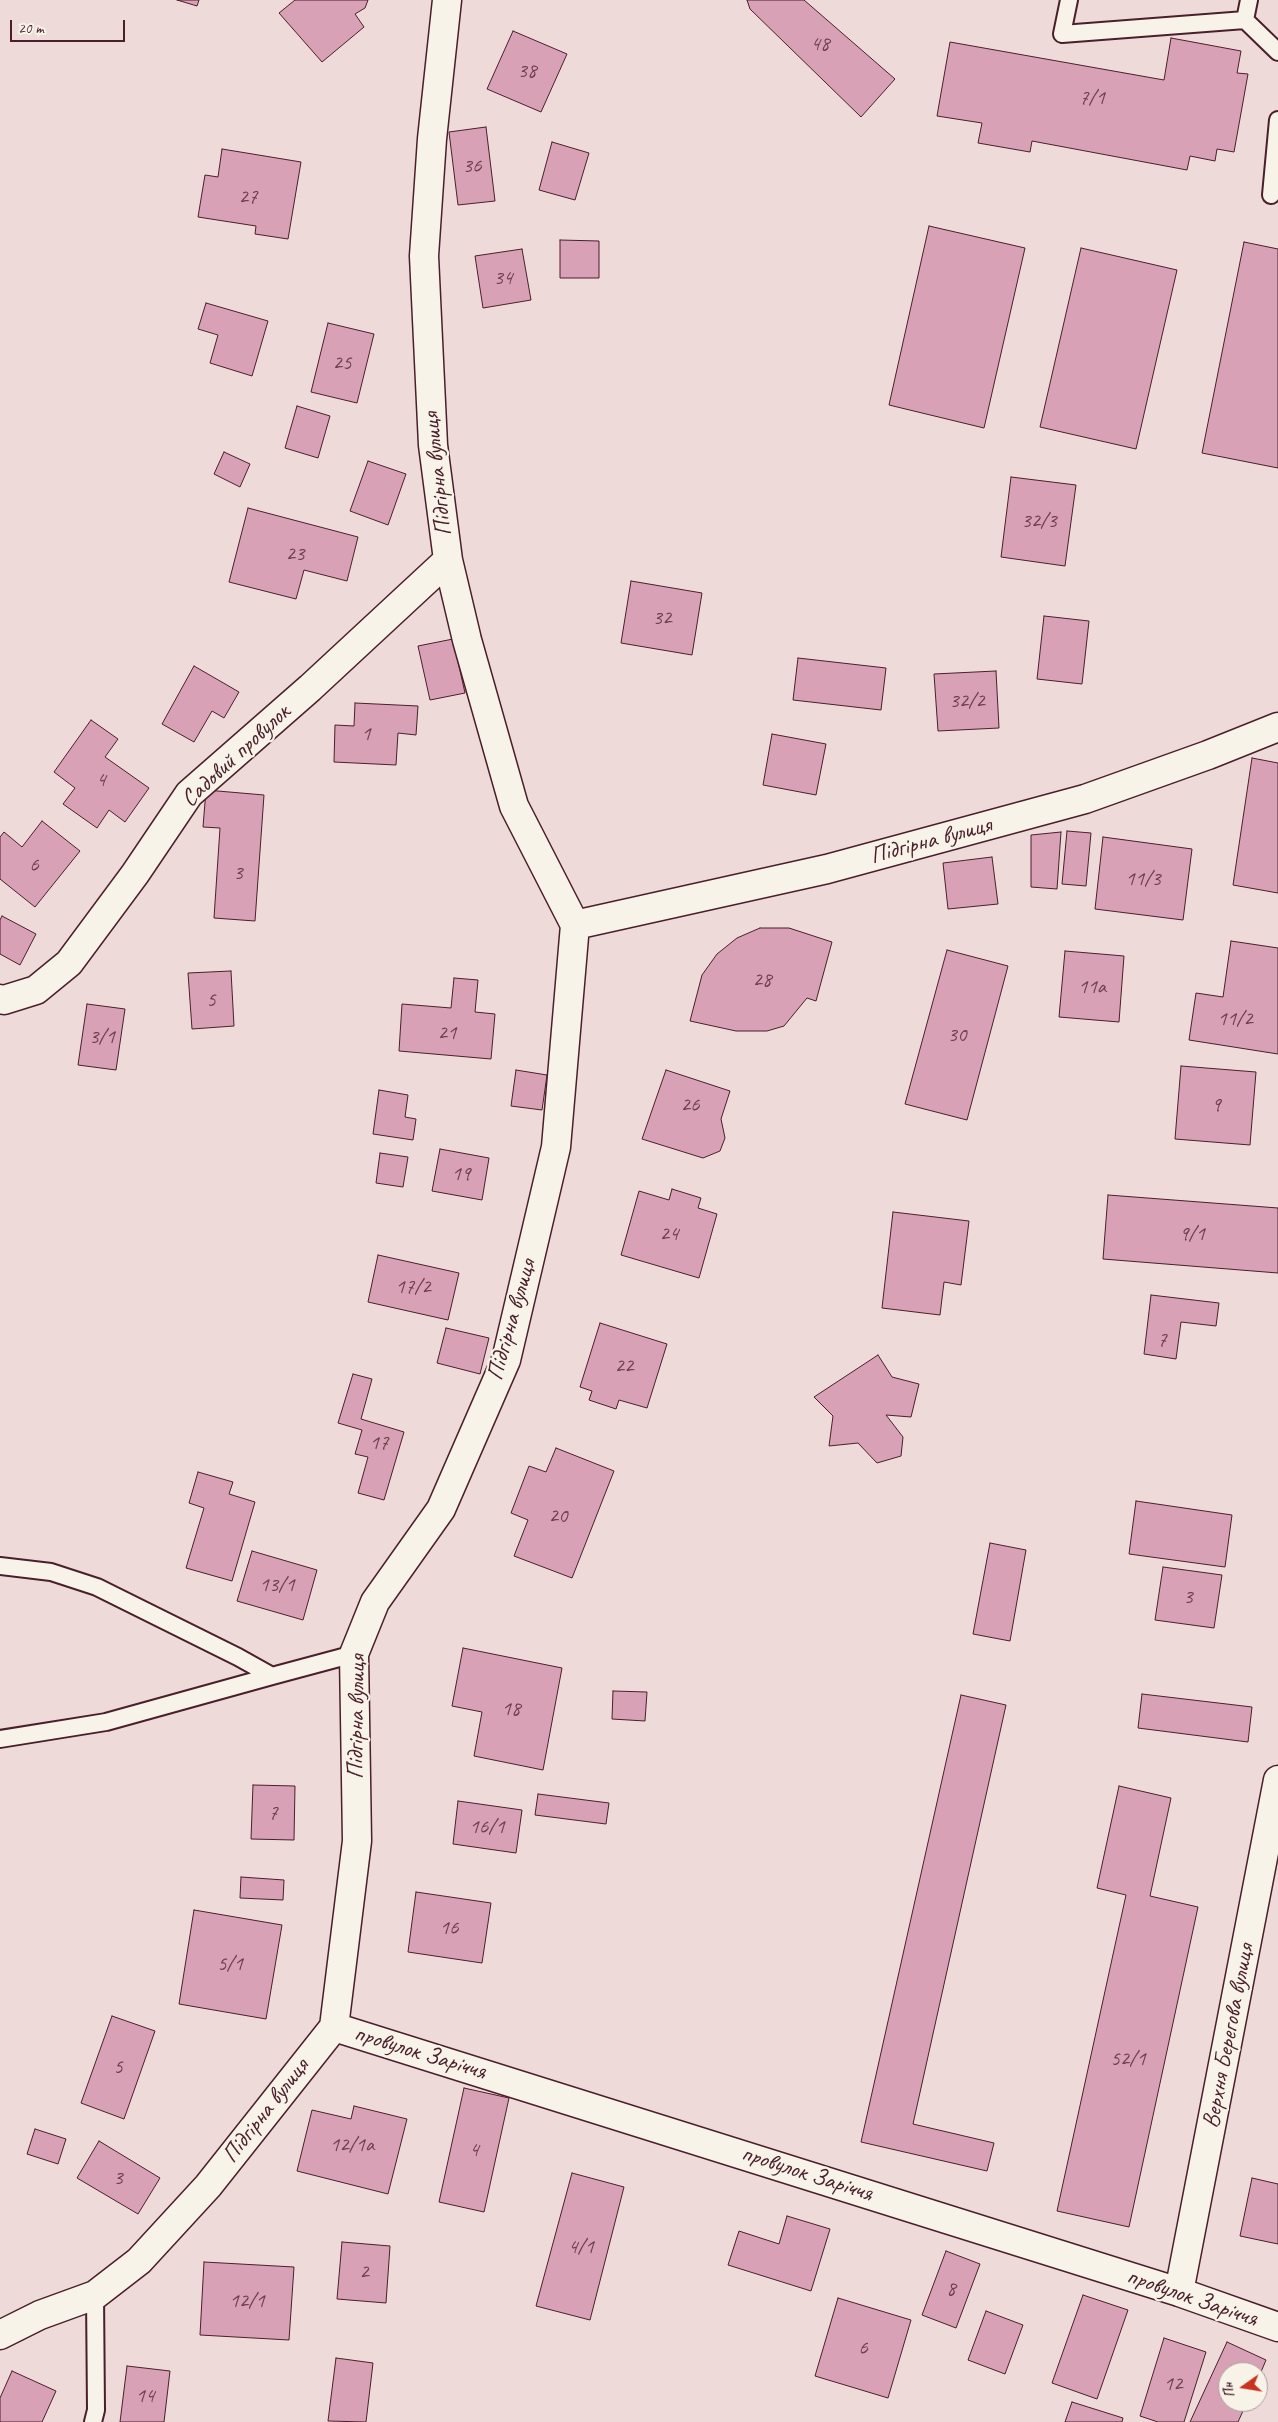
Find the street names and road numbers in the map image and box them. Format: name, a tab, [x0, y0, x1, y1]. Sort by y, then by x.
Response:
street label: Підгірна вулиця	[417, 411, 459, 537]
street label: Садовий провулок	[176, 698, 296, 814]
street label: Підгірна вулиця	[867, 811, 995, 871]
street label: Підгірна вулиця	[481, 1256, 543, 1384]
street label: Підгірна вулиця	[342, 1655, 372, 1779]
street label: Верхня Берегова вулиця	[1197, 1941, 1261, 2131]
street label: провулок Заріччя	[351, 2019, 489, 2087]
street label: Підгірна вулиця	[216, 2053, 316, 2169]
street label: провулок Заріччя	[738, 2139, 876, 2209]
street label: провулок Заріччя	[1123, 2262, 1261, 2334]

